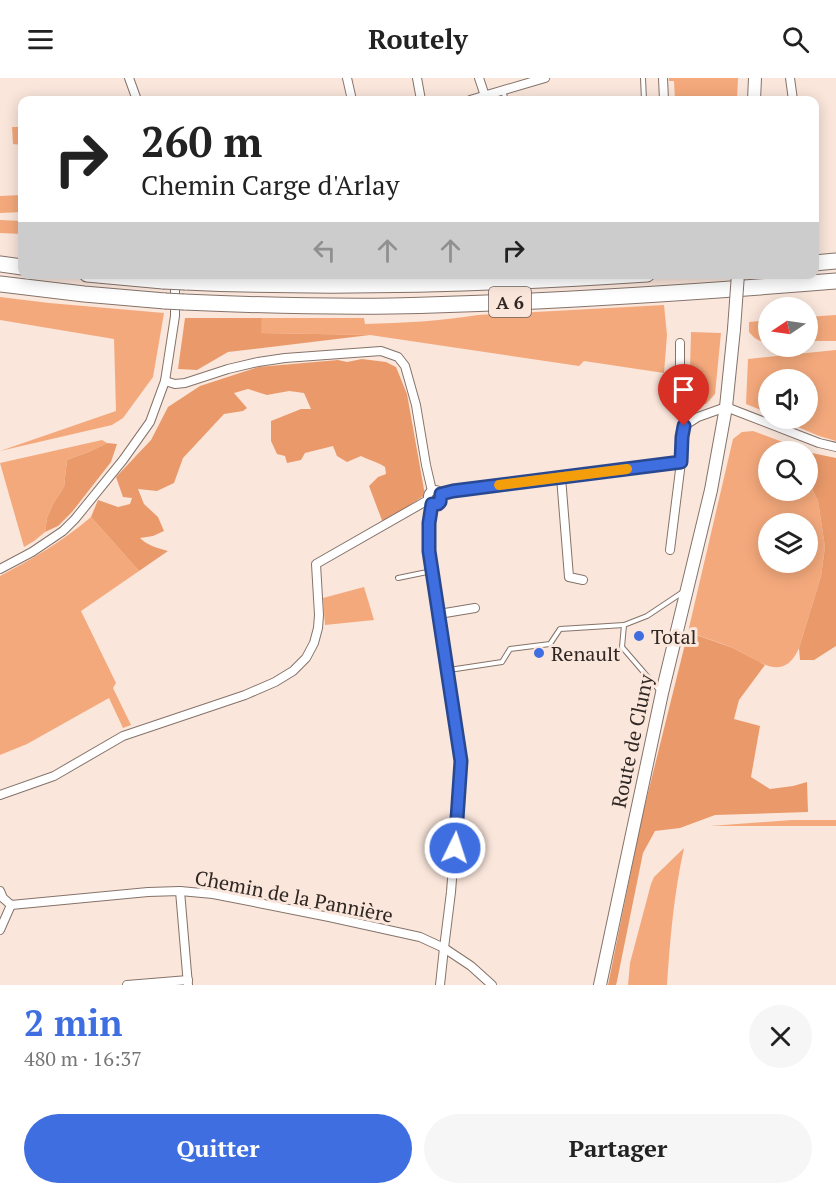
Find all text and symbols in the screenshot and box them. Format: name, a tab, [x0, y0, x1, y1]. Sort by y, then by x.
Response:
text: Routely	[368, 21, 468, 57]
icon: menu	[24, 23, 57, 56]
icon: search	[779, 23, 812, 56]
text: 260 m	[141, 113, 262, 169]
icon: right	[42, 120, 120, 198]
text: Chemin Carge d'Arlay	[141, 167, 399, 203]
icon: left	[308, 234, 341, 267]
icon: ahead	[371, 234, 404, 267]
icon: ahead	[434, 234, 467, 267]
icon: right	[497, 234, 530, 267]
road number: A 6	[489, 287, 531, 317]
north arrow	[758, 297, 818, 357]
map controls	[758, 297, 818, 573]
pin	[658, 364, 709, 426]
button: sound	[758, 369, 818, 429]
icon: arrive	[667, 373, 700, 406]
button: search	[758, 441, 818, 501]
button: layers	[758, 513, 818, 573]
place label: Total	[651, 623, 697, 650]
marker: Total	[632, 629, 646, 643]
place label: Renault	[551, 640, 621, 667]
marker: Renault	[532, 646, 546, 660]
street label: Route de Cluny	[605, 671, 659, 810]
position arrow	[423, 816, 487, 880]
street label: Chemin de la Pannière	[193, 864, 395, 928]
text: 2 min	[24, 999, 122, 1046]
button: close	[749, 1005, 812, 1068]
text: 480 m · 16:37	[24, 1045, 142, 1072]
button: Quitter	[24, 1114, 412, 1183]
button: Partager	[424, 1114, 812, 1183]

